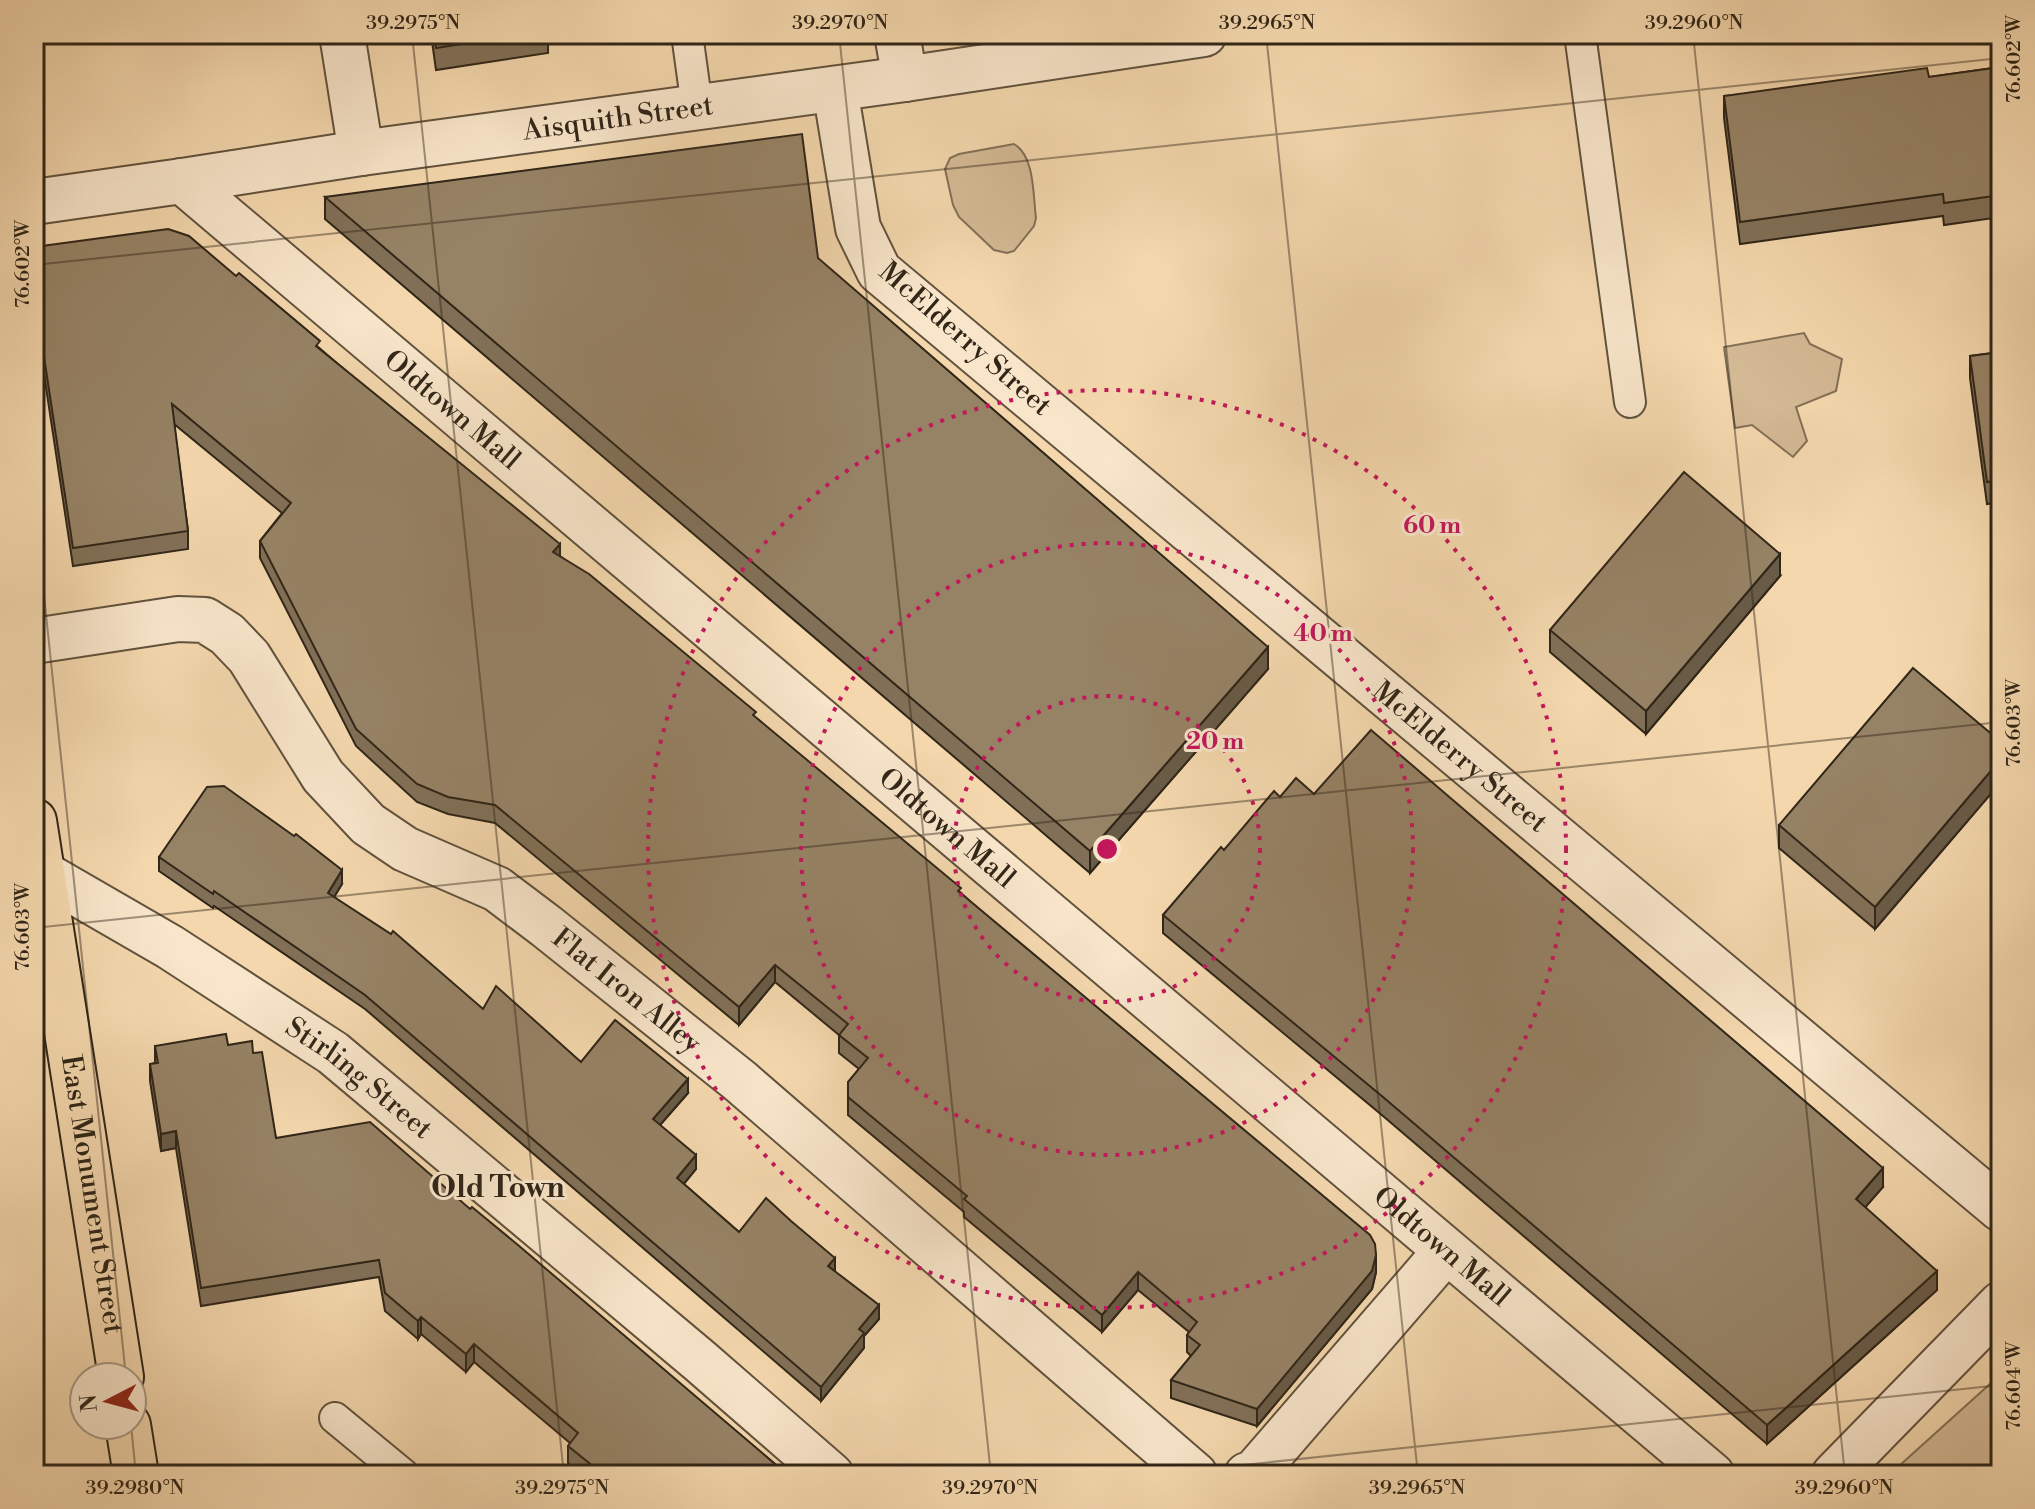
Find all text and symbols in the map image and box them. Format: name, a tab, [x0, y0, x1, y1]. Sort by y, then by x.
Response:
text: 39.2975°N	[366, 11, 460, 36]
text: 39.2970°N	[792, 11, 888, 36]
text: 39.2965°N	[1219, 11, 1315, 36]
text: 39.2960°N	[1645, 11, 1743, 36]
text: 76.602°W	[2002, 14, 2027, 103]
street label: Aisquith Street	[520, 88, 715, 148]
text: 76.602°W	[11, 219, 36, 308]
street label: McElderry Street	[871, 254, 1059, 424]
street label: Oldtown Mall	[377, 342, 528, 477]
text: 60 m	[1403, 511, 1461, 541]
text: 40 m	[1293, 619, 1353, 649]
street label: McElderry Street	[1365, 673, 1555, 840]
text: 76.603°W	[2002, 678, 2027, 767]
text: 20 m	[1186, 727, 1244, 757]
street label: Oldtown Mall	[872, 760, 1023, 896]
centre of rings	[1093, 835, 1121, 863]
text: 76.603°W	[11, 882, 36, 971]
street label: Flat Iron Alley	[545, 920, 708, 1061]
street label: Stirling Street	[279, 1009, 440, 1146]
street label: East Monument Street	[53, 1052, 132, 1337]
district label: Old Town	[431, 1169, 565, 1207]
street label: Oldtown Mall	[1366, 1179, 1517, 1314]
text: 76.604°W	[2002, 1341, 2027, 1430]
north arrow	[68, 1361, 148, 1441]
text: N	[75, 1392, 104, 1413]
text: 39.2980°N	[86, 1476, 185, 1501]
text: 39.2975°N	[515, 1476, 609, 1501]
text: 39.2970°N	[942, 1476, 1038, 1501]
text: 39.2965°N	[1369, 1476, 1465, 1501]
text: 39.2960°N	[1795, 1476, 1893, 1501]

